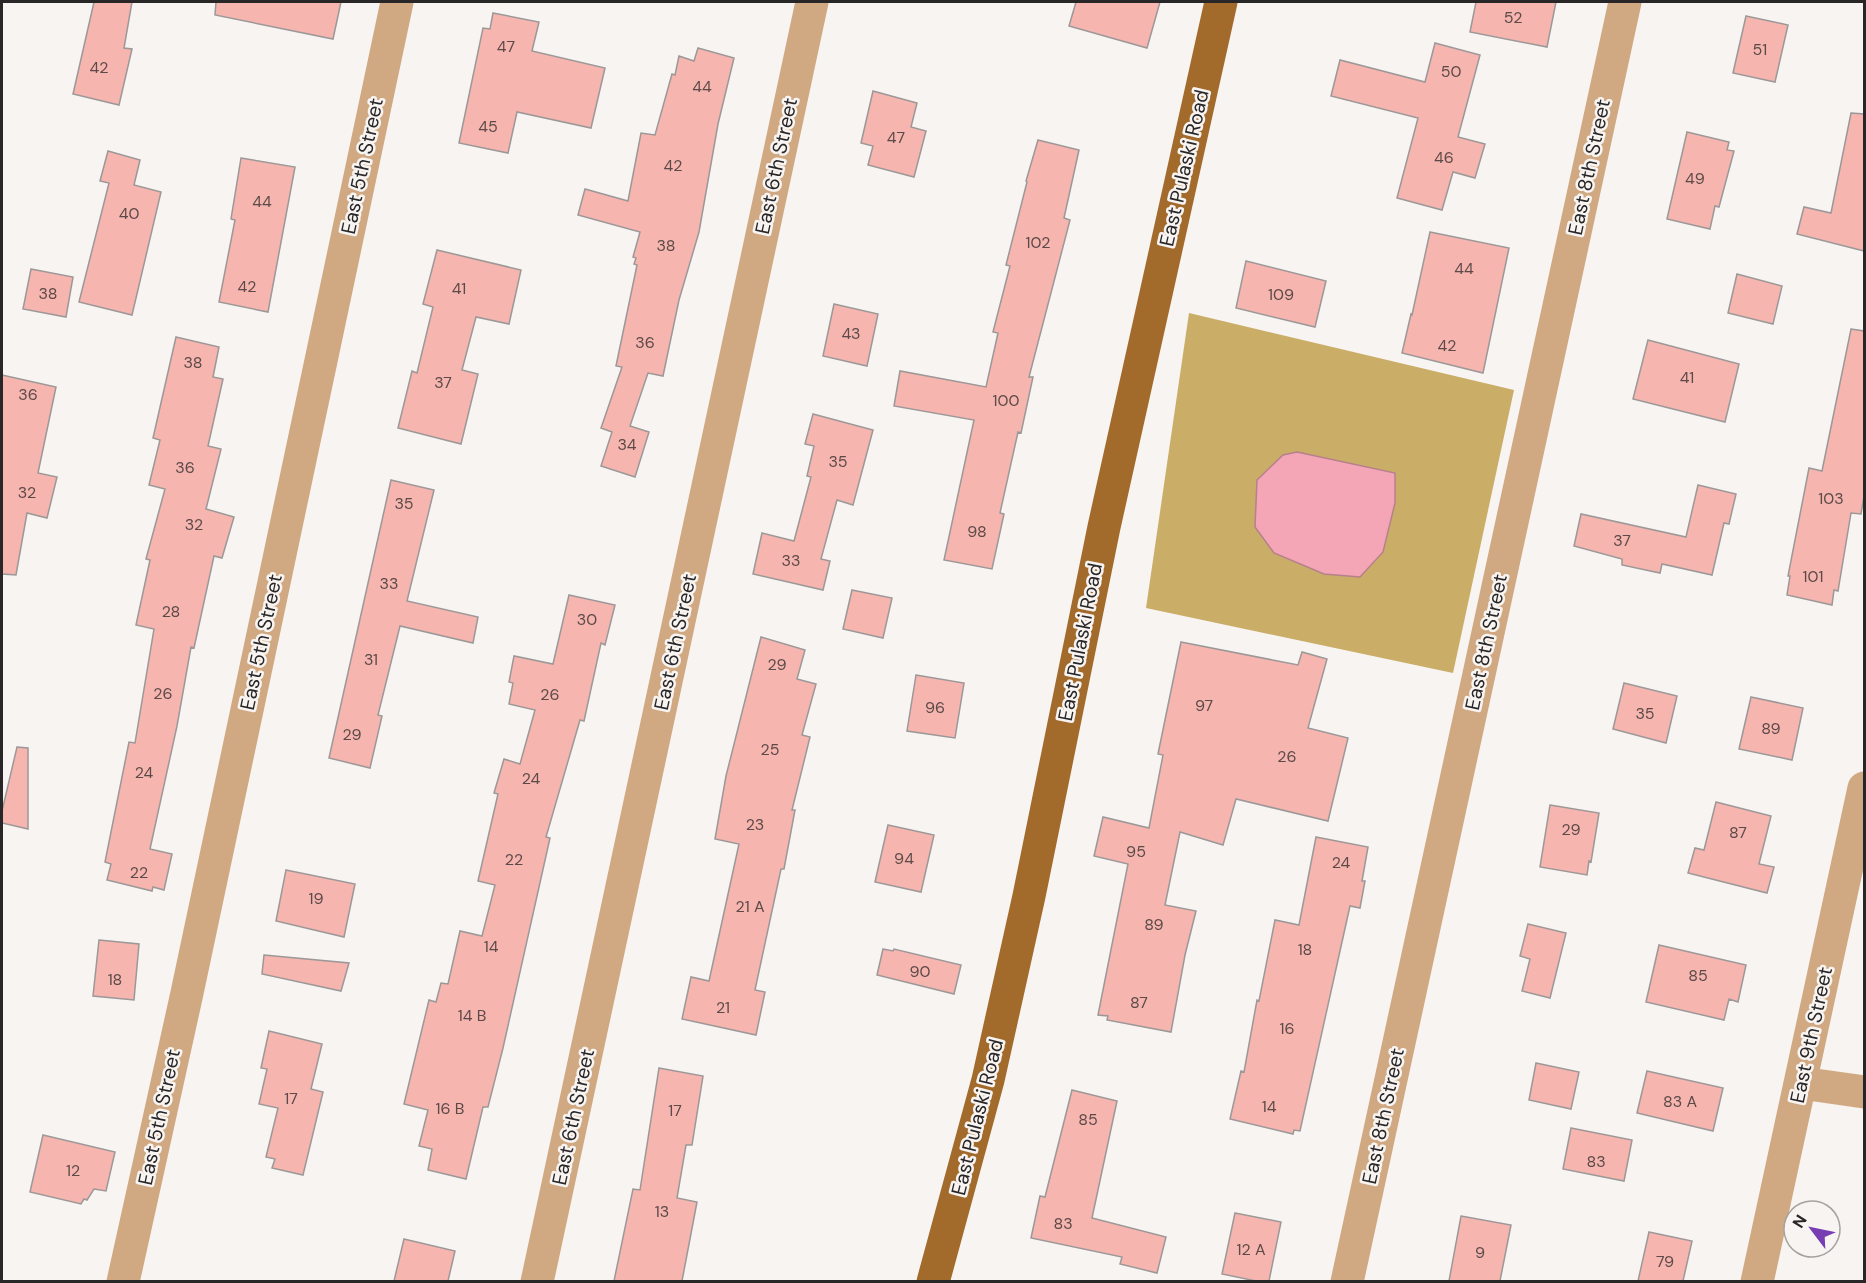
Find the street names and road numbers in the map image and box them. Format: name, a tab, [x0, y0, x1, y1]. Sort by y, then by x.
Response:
street label: East Pulaski Road	[1153, 87, 1215, 249]
street label: East 5th Street	[335, 95, 389, 236]
street label: East 6th Street	[749, 95, 803, 237]
street label: East 8th Street	[1562, 96, 1616, 237]
street label: East Pulaski Road	[1052, 561, 1108, 723]
street label: East 5th Street	[234, 571, 288, 712]
street label: East 6th Street	[648, 571, 702, 713]
street label: East 8th Street	[1459, 571, 1513, 712]
street label: East 9th Street	[1784, 964, 1838, 1106]
street label: East Pulaski Road	[945, 1036, 1009, 1198]
street label: East 8th Street	[1356, 1045, 1410, 1186]
street label: East 5th Street	[132, 1046, 186, 1187]
street label: East 6th Street	[546, 1046, 600, 1188]

